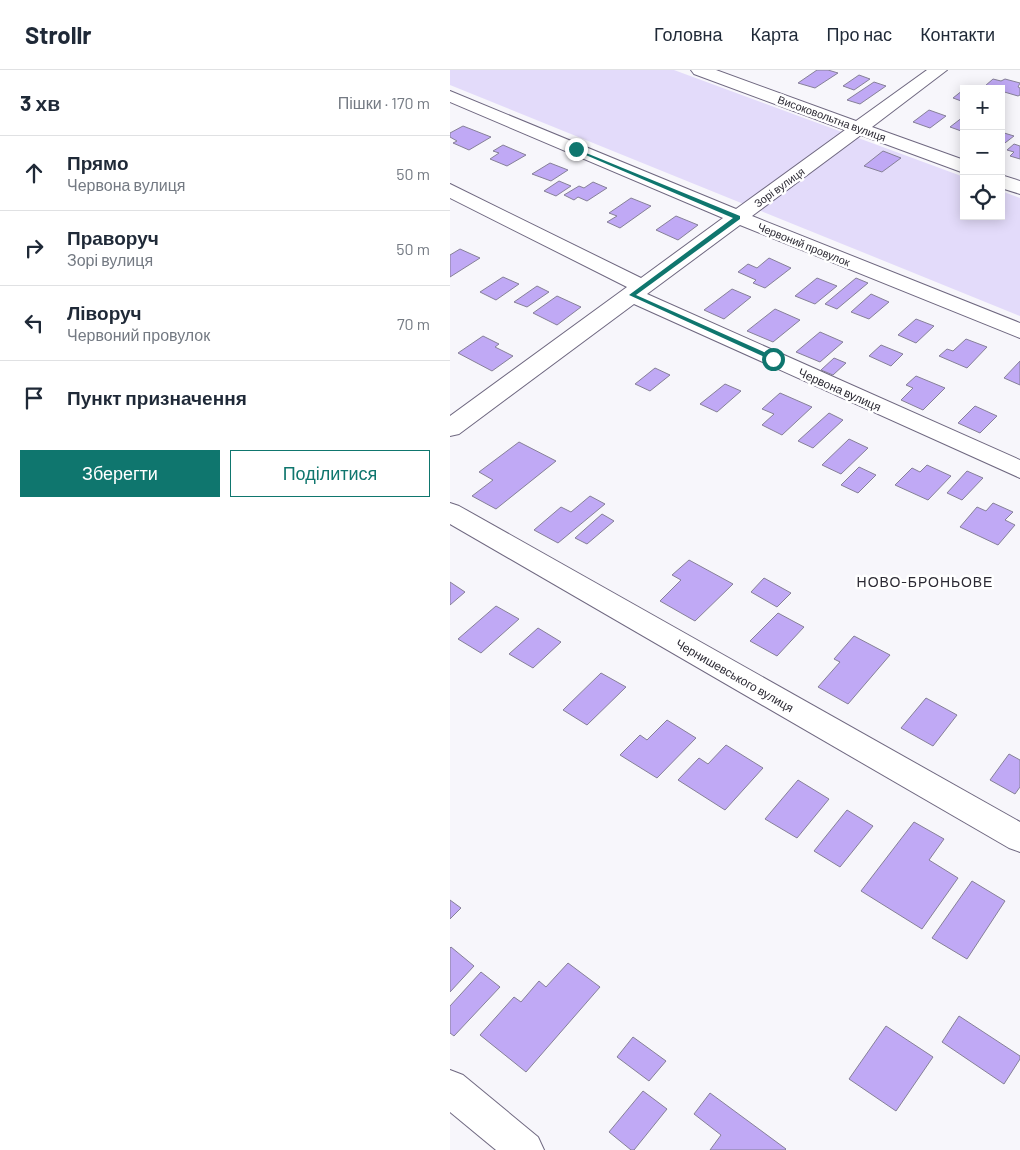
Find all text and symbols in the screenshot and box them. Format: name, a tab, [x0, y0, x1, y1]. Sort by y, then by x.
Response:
text: Strollr	[25, 20, 92, 49]
text: Головна	[654, 23, 722, 45]
text: Карта	[750, 23, 799, 45]
text: Про нас	[827, 23, 892, 45]
text: Контакти	[920, 23, 995, 45]
map controls	[960, 85, 1005, 220]
button: +	[960, 85, 1005, 130]
text: 3 хв	[20, 90, 60, 115]
street label: Високовольтна вулиця	[776, 92, 888, 144]
text: Пішки · 170 m	[338, 93, 430, 112]
button: −	[960, 130, 1005, 175]
route end	[565, 138, 588, 161]
text: Прямо	[67, 151, 129, 174]
icon: ahead	[20, 159, 48, 187]
text: 50 m	[396, 164, 430, 183]
street label: Зорі вулиця	[751, 164, 807, 210]
text: Червона вулиця	[67, 175, 186, 194]
button: locate	[960, 175, 1005, 220]
street label: Червоний провулок	[756, 220, 852, 269]
text: Праворуч	[67, 226, 159, 249]
icon: right	[20, 234, 48, 262]
text: 50 m	[396, 239, 430, 258]
text: Зорі вулиця	[67, 250, 153, 269]
text: Ліворуч	[67, 301, 142, 324]
icon: left	[20, 309, 48, 337]
text: 70 m	[397, 314, 430, 333]
text: Червоний провулок	[67, 325, 210, 344]
route start	[762, 348, 785, 371]
street label: Червона вулиця	[796, 365, 883, 414]
icon: arrive	[20, 384, 48, 412]
text: Пункт призначення	[67, 386, 247, 409]
button: Зберегти	[20, 450, 220, 497]
button: Поділитися	[230, 450, 430, 497]
district label: НОВО-БРОНЬОВЕ	[857, 573, 993, 590]
street label: Чернишевського вулиця	[673, 636, 796, 715]

